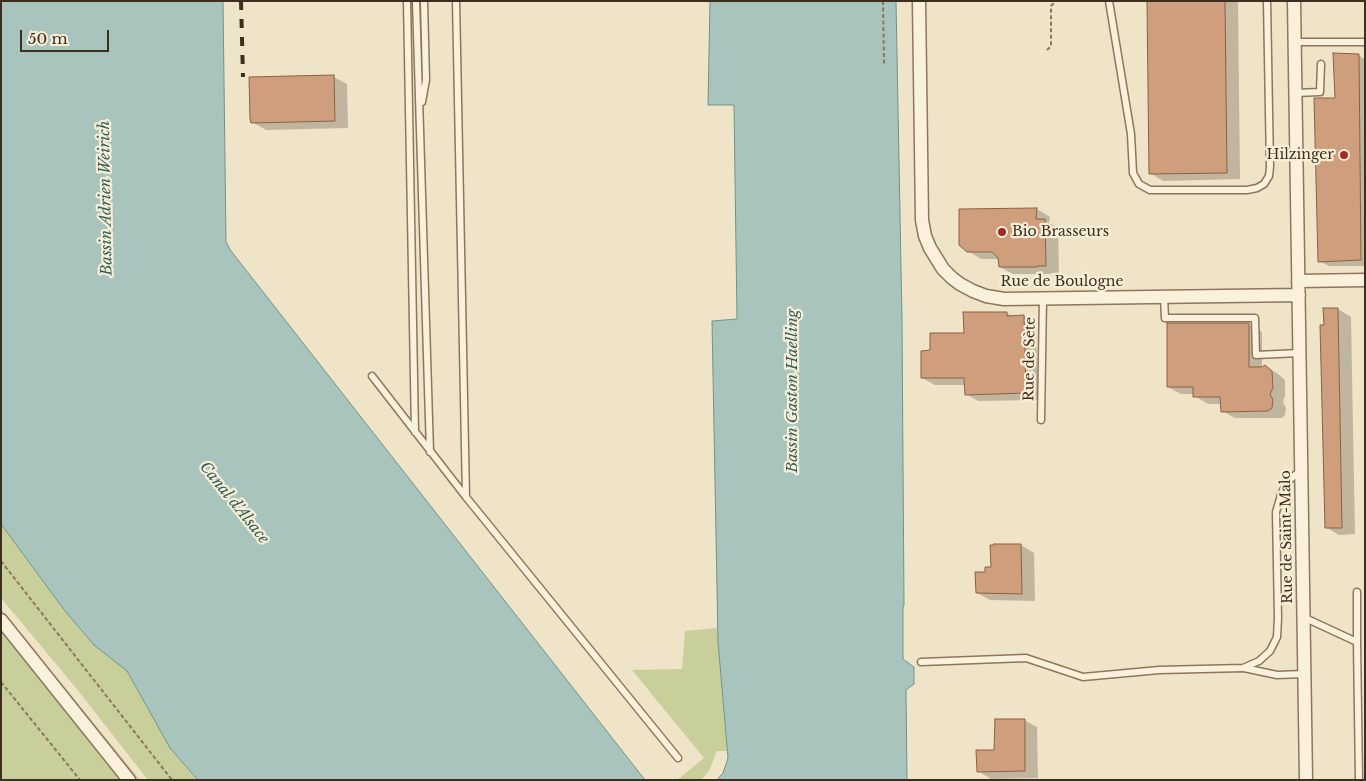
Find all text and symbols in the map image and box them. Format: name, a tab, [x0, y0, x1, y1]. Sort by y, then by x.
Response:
scale bar	[22, 20, 111, 52]
text: 50 m	[28, 29, 68, 48]
water label: Bassin Adrien Weirich	[96, 120, 116, 276]
place label: Hilzinger	[1266, 147, 1334, 163]
marker: Hilzinger	[1338, 149, 1350, 161]
place label: Bio Brasseurs	[1012, 224, 1109, 240]
marker: Bio Brasseurs	[996, 226, 1008, 238]
street label: Rue de Boulogne	[1001, 274, 1123, 290]
water label: Bassin Gaston Haelling	[784, 309, 802, 473]
street label: Rue de Sète	[1021, 317, 1039, 401]
water label: Canal d'Alsace	[196, 459, 272, 547]
street label: Rue de Saint-Malo	[1277, 470, 1297, 604]

